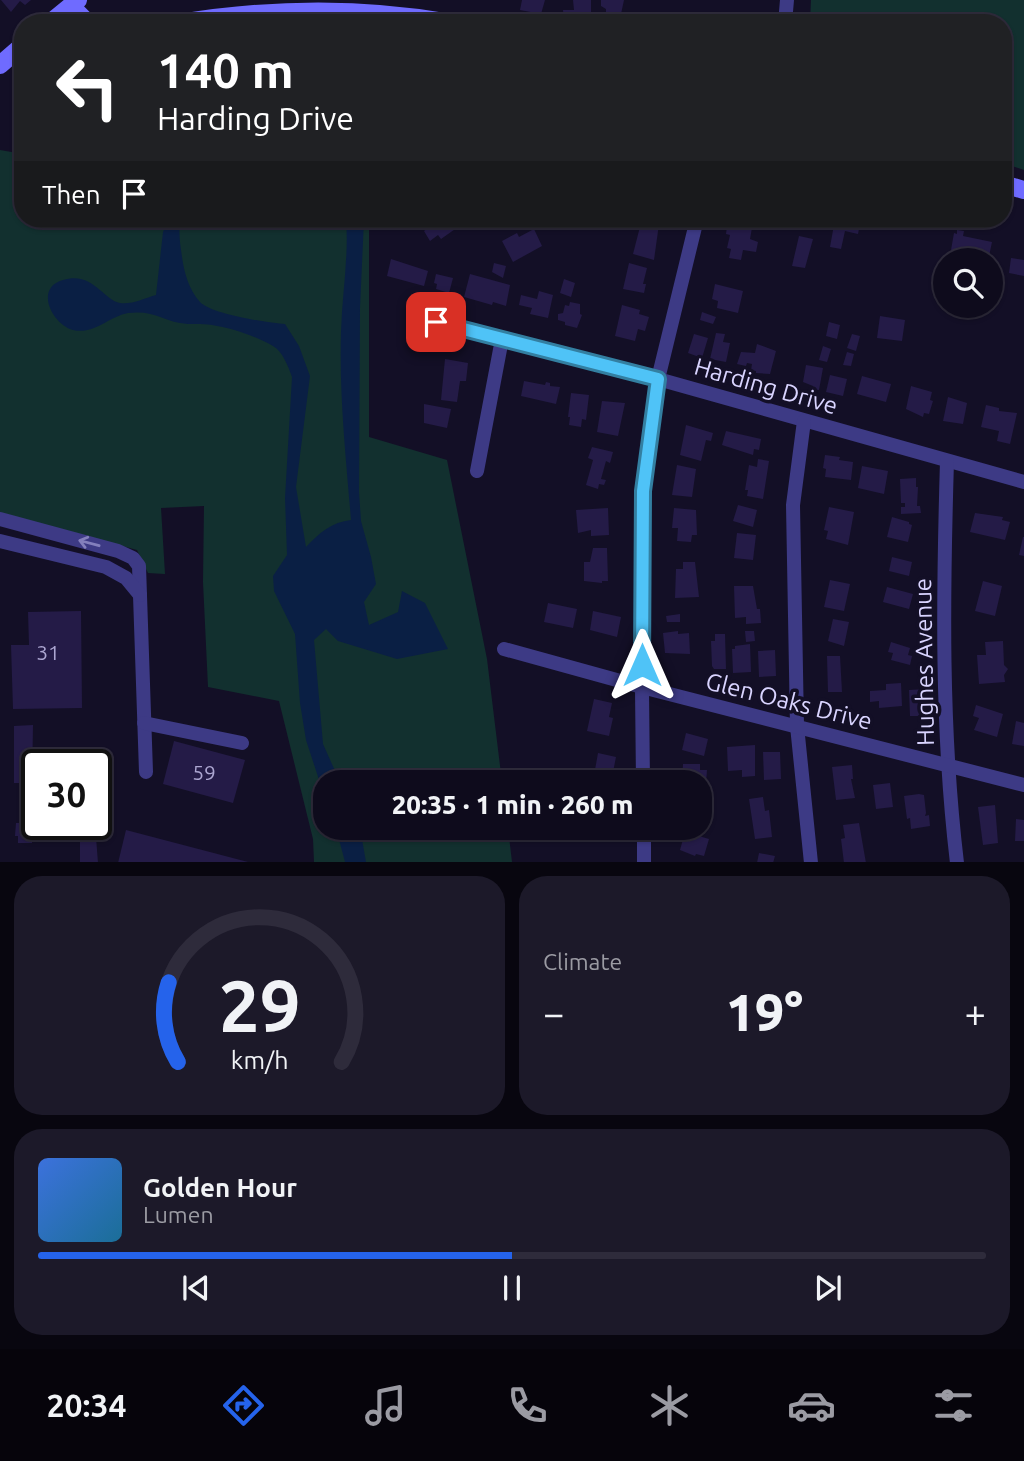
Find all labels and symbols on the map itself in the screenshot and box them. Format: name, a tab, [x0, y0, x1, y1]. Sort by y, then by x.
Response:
pin	[406, 292, 466, 352]
street label: Harding Drive	[691, 353, 841, 419]
one-way arrow	[78, 535, 100, 548]
street label: Hughes Avenue	[909, 578, 939, 746]
position arrow	[605, 628, 679, 702]
house number: 31	[36, 640, 60, 664]
street label: Glen Oaks Drive	[703, 667, 875, 735]
speed limit sign: 30	[21, 749, 112, 840]
house number: 59	[192, 760, 216, 784]

